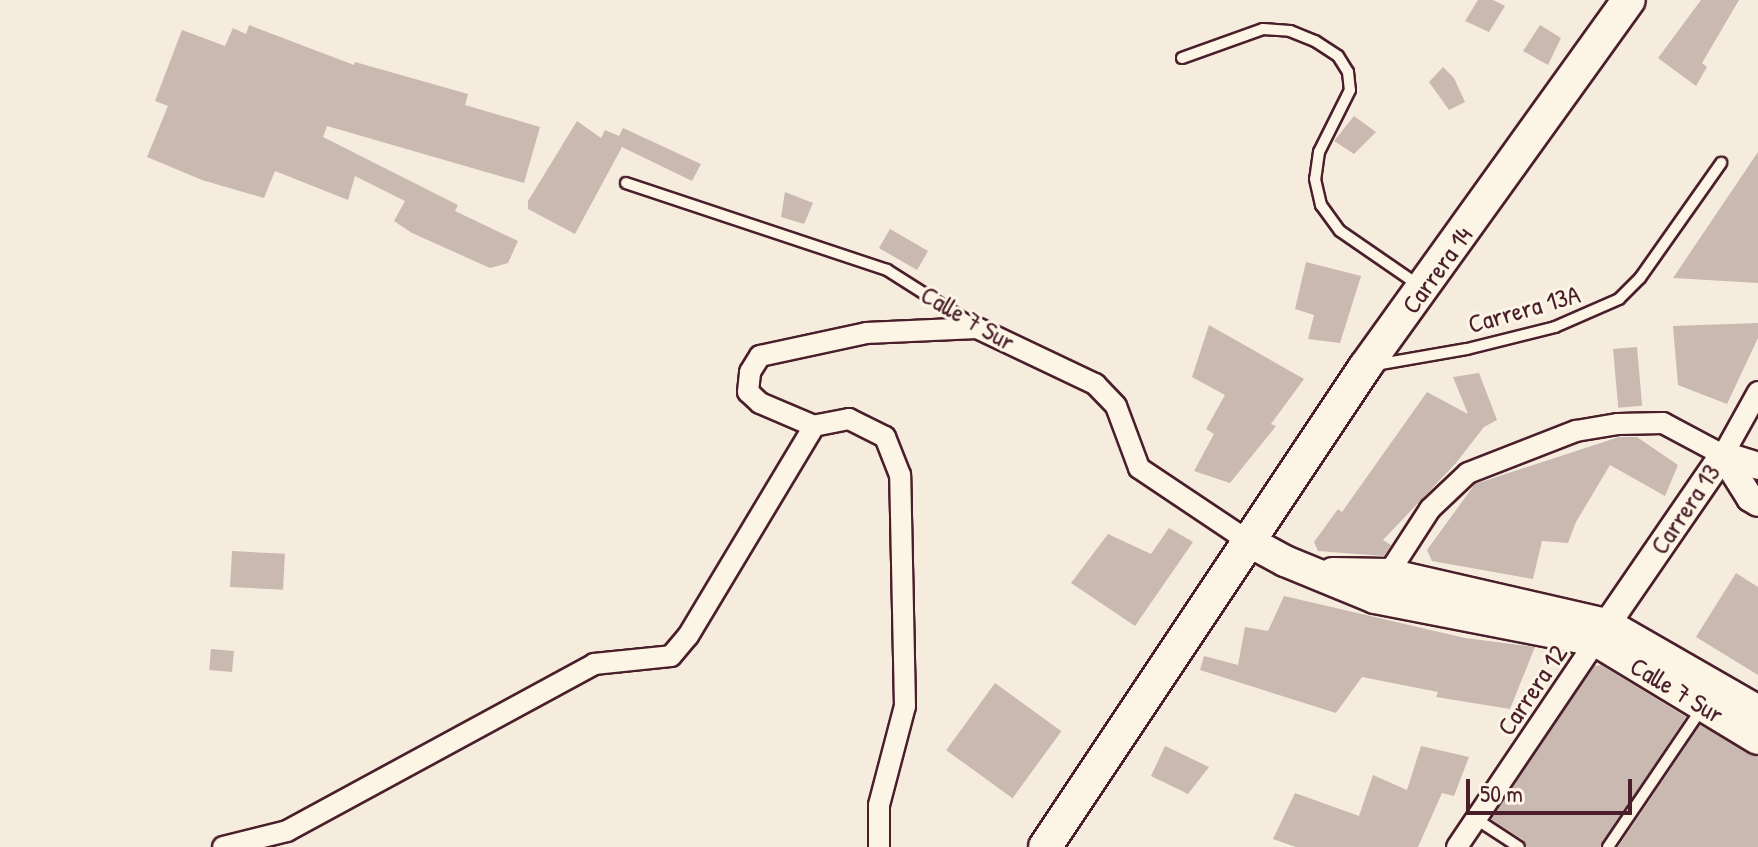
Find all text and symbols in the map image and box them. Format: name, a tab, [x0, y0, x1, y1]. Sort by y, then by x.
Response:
street label: Carrera 14	[1395, 220, 1479, 320]
street label: Carrera 13A	[1465, 278, 1583, 340]
street label: Calle 7 Sur	[916, 279, 1020, 357]
street label: Carrera 13	[1644, 458, 1726, 560]
street label: Carrera 12	[1490, 639, 1574, 741]
street label: Calle 7 Sur	[1625, 650, 1729, 730]
scale bar	[1470, 763, 1636, 813]
text: 50 m	[1480, 777, 1523, 809]

